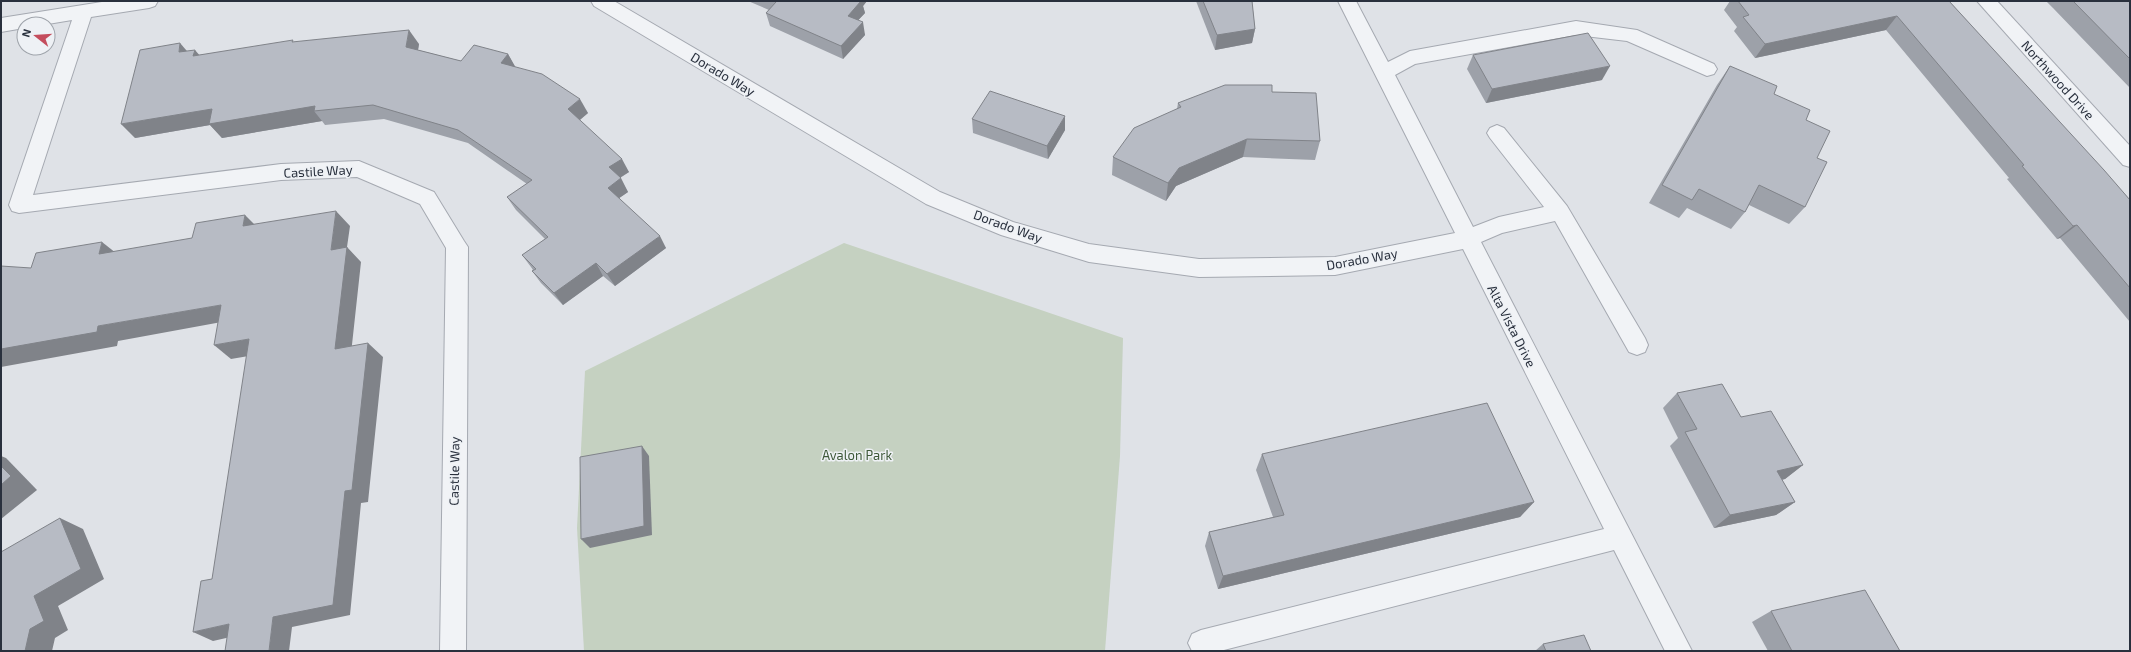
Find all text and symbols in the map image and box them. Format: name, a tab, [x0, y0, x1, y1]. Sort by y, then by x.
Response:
north arrow	[16, 16, 56, 56]
text: N	[19, 27, 33, 39]
street label: Northwood Drive	[2018, 37, 2098, 123]
street label: Dorado Way	[688, 49, 758, 99]
street label: Castile Way	[283, 161, 353, 181]
street label: Dorado Way	[971, 206, 1045, 246]
street label: Dorado Way	[1325, 245, 1399, 273]
street label: Alta Vista Drive	[1484, 282, 1540, 370]
street label: Castile Way	[445, 436, 463, 506]
park label: Avalon Park	[822, 447, 892, 463]

